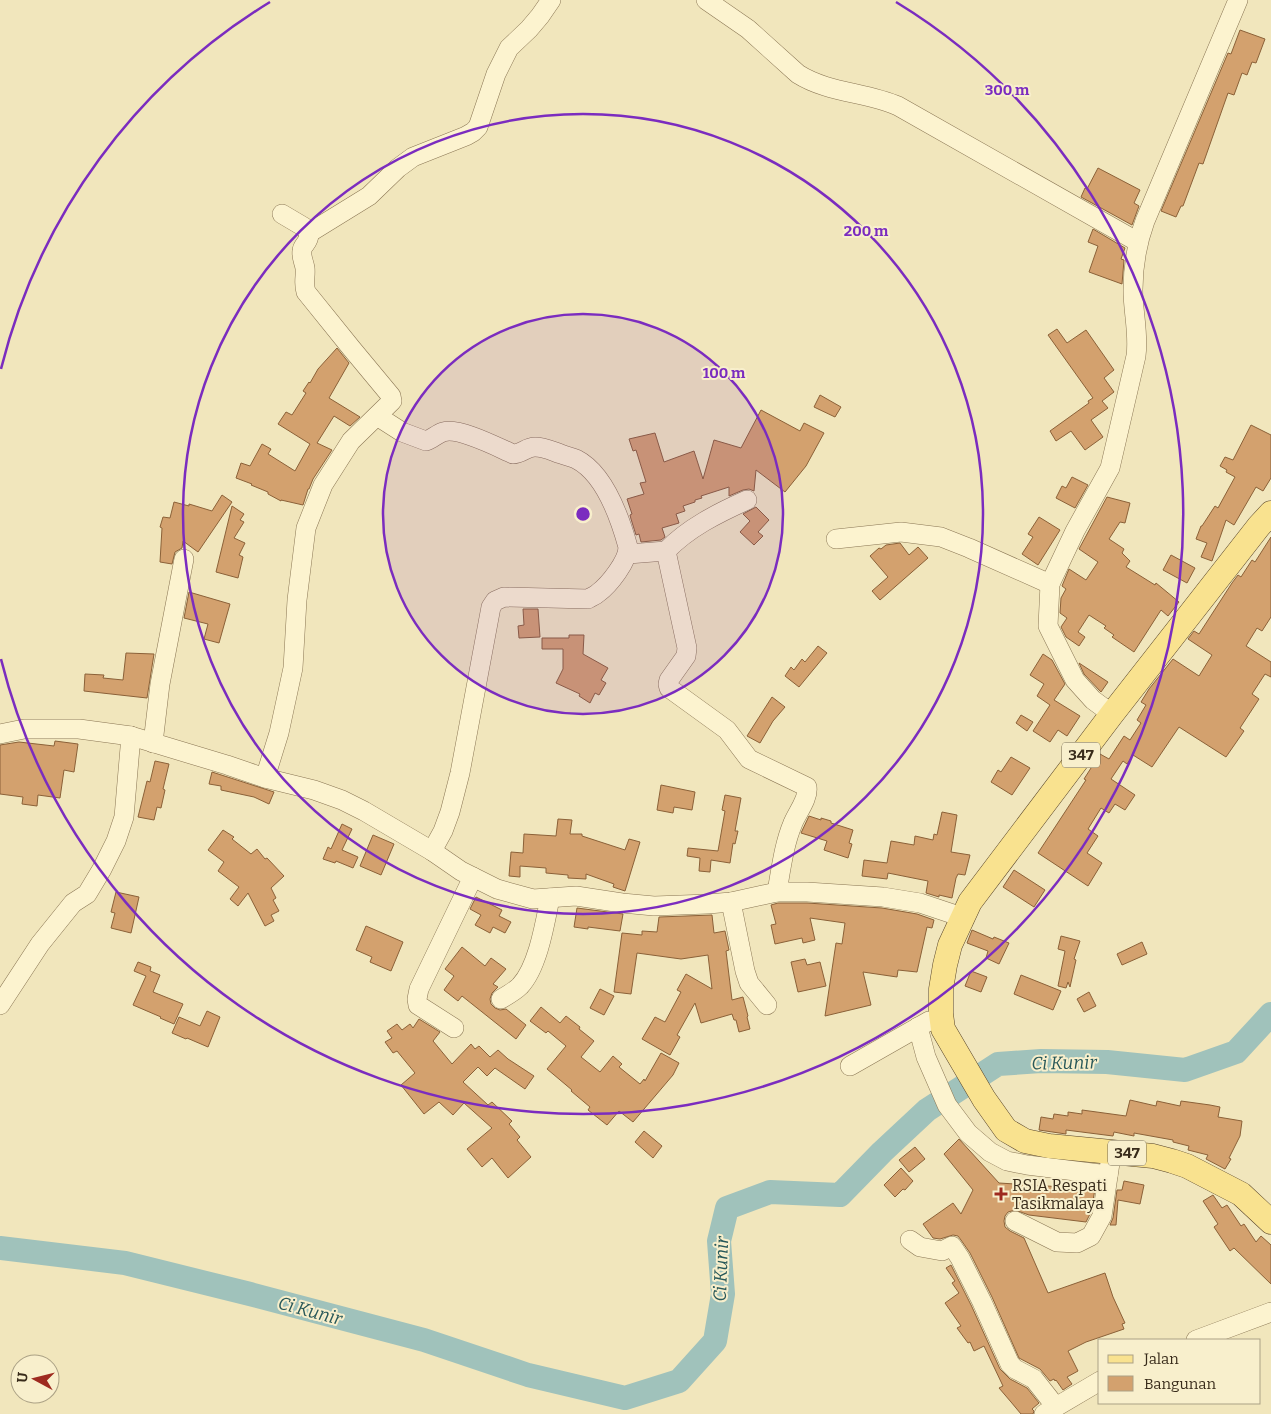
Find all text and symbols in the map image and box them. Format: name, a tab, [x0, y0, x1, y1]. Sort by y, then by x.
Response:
text: 300 m	[985, 81, 1030, 99]
text: 200 m	[844, 222, 889, 240]
text: 100 m	[703, 364, 746, 382]
centre of rings	[574, 505, 592, 523]
road number: 347	[1062, 742, 1100, 768]
water label: Ci Kunir	[1031, 1051, 1098, 1075]
road number: 347	[1108, 1140, 1146, 1166]
place label: RSIA Respati Tasikmalaya	[1012, 1176, 1107, 1213]
marker: RSIA Respati Tasikmalaya	[994, 1187, 1008, 1201]
water label: Ci Kunir	[709, 1235, 733, 1302]
water label: Ci Kunir	[276, 1292, 345, 1330]
legend	[1098, 1339, 1261, 1404]
text: Jalan	[1143, 1350, 1179, 1368]
north arrow	[10, 1354, 60, 1404]
text: U	[14, 1371, 32, 1384]
text: Bangunan	[1144, 1375, 1216, 1393]

